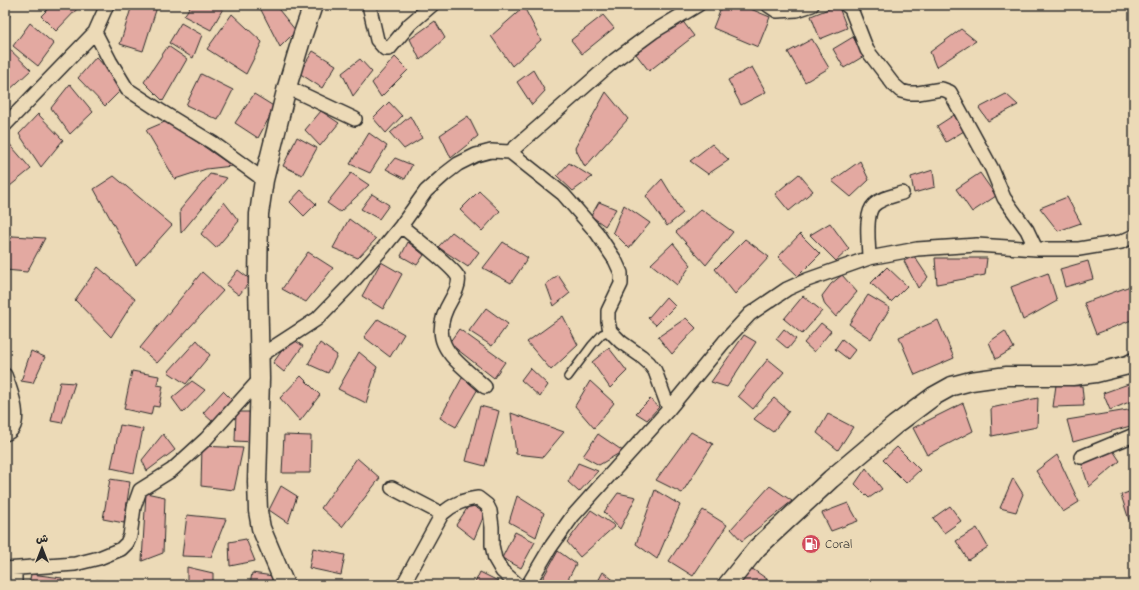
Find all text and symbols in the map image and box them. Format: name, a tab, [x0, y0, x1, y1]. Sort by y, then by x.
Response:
north arrow	[22, 528, 62, 568]
text: ش	[36, 531, 48, 547]
fuel station icon: Coral	[800, 533, 822, 555]
place label: Coral	[825, 535, 852, 554]

